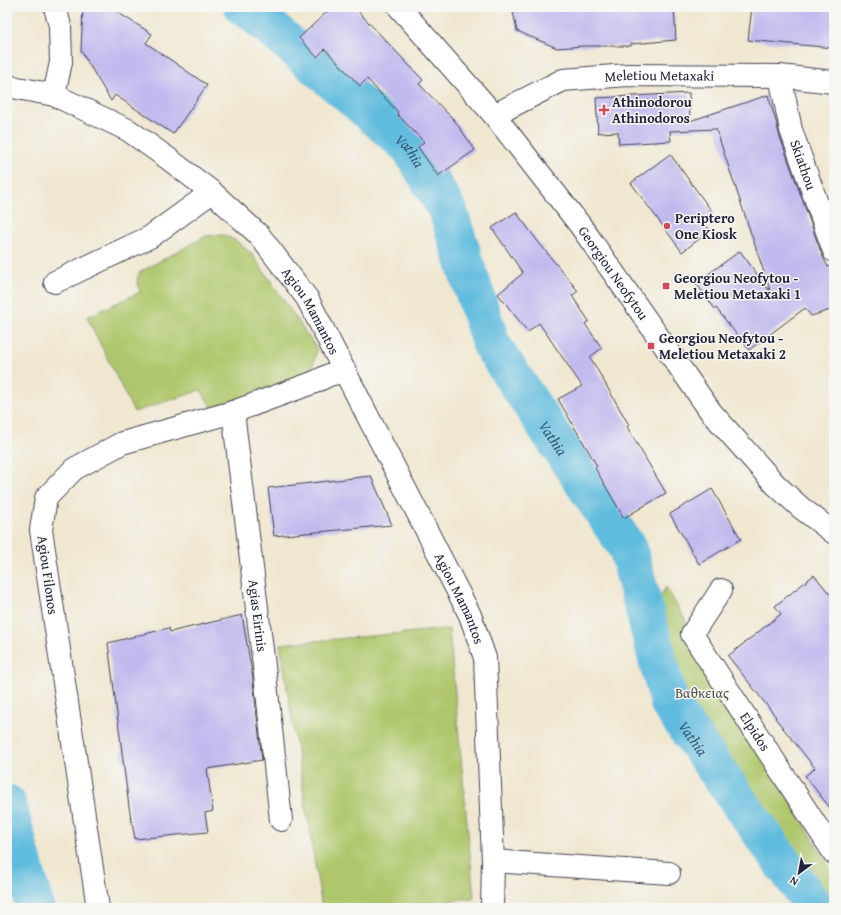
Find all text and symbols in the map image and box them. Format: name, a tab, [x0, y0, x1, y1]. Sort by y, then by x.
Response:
street label: Meletiou Metaxaki	[604, 65, 714, 87]
place label: Athinodorou Athinodoros	[612, 92, 692, 128]
marker: Athinodorou Athinodoros	[599, 105, 609, 115]
water label: Vathia	[391, 128, 430, 171]
street label: Skiathou	[785, 137, 822, 193]
place label: Periptero One Kiosk	[675, 208, 738, 244]
marker: Periptero One Kiosk	[662, 221, 672, 231]
street label: Georgiou Neofytou	[574, 222, 654, 324]
street label: Agiou Mamantos	[277, 263, 344, 358]
place label: Georgiou Neofytou - Meletiou Metaxaki 1	[674, 268, 801, 304]
marker: Georgiou Neofytou - Meletiou Metaxaki 1	[661, 281, 671, 291]
place label: Georgiou Neofytou - Meletiou Metaxaki 2	[659, 328, 786, 364]
marker: Georgiou Neofytou - Meletiou Metaxaki 2	[646, 341, 656, 351]
water label: Vathia	[534, 416, 573, 459]
street label: Agiou Filonos	[33, 534, 63, 616]
street label: Agiou Mamantos	[430, 549, 489, 647]
street label: Agias Eirinis	[244, 578, 272, 653]
park label: Βαθκειας	[675, 683, 729, 703]
street label: Elpidos	[735, 708, 775, 755]
water label: Vathia	[674, 716, 713, 760]
north arrow	[779, 853, 819, 893]
text: N	[786, 872, 801, 890]

